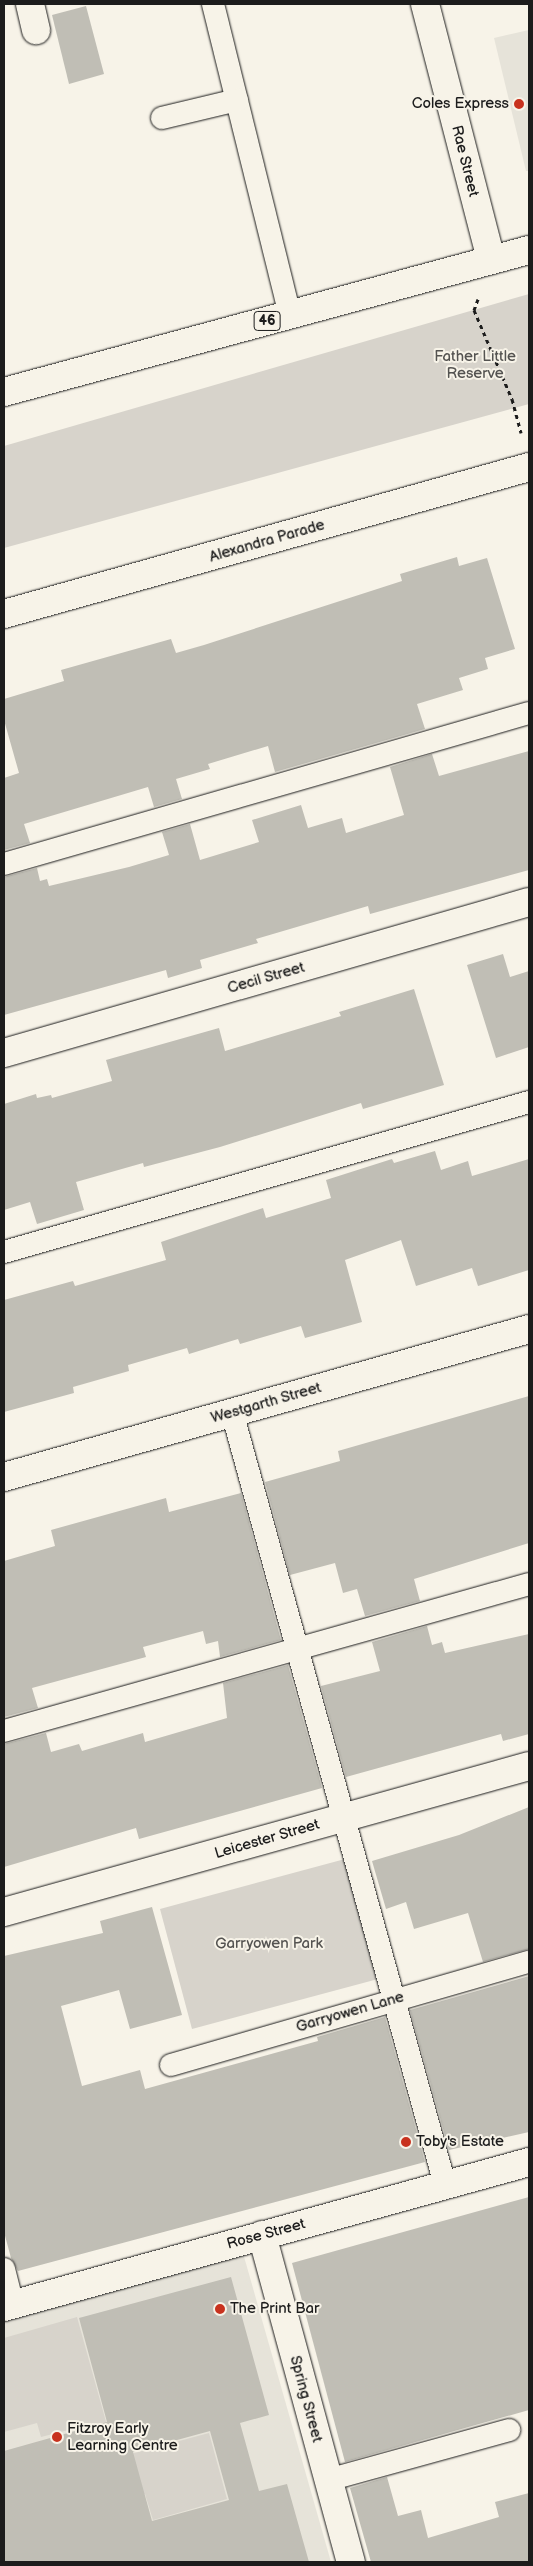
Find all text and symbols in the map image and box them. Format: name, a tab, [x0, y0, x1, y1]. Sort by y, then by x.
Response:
place label: Coles Express	[412, 95, 509, 113]
marker: Coles Express	[513, 98, 525, 110]
street label: Rae Street	[447, 123, 483, 199]
road number: 46	[253, 310, 281, 332]
park label: Father Little Reserve	[434, 347, 516, 382]
street label: Alexandra Parade	[207, 516, 327, 566]
street label: Cecil Street	[225, 958, 307, 998]
street label: Westgarth Street	[209, 1379, 323, 1427]
street label: Leicester Street	[212, 1815, 322, 1863]
park label: Garryowen Park	[215, 1935, 323, 1953]
street label: Garryowen Lane	[294, 1988, 406, 2036]
place label: Toby's Estate	[416, 2133, 504, 2151]
marker: Toby's Estate	[400, 2136, 412, 2148]
street label: Rose Street	[225, 2215, 307, 2253]
place label: The Print Bar	[230, 2300, 320, 2318]
marker: The Print Bar	[214, 2303, 226, 2315]
street label: Spring Street	[286, 2354, 326, 2444]
place label: Fitzroy Early Learning Centre	[67, 2419, 178, 2454]
marker: Fitzroy Early Learning Centre	[51, 2431, 63, 2443]

